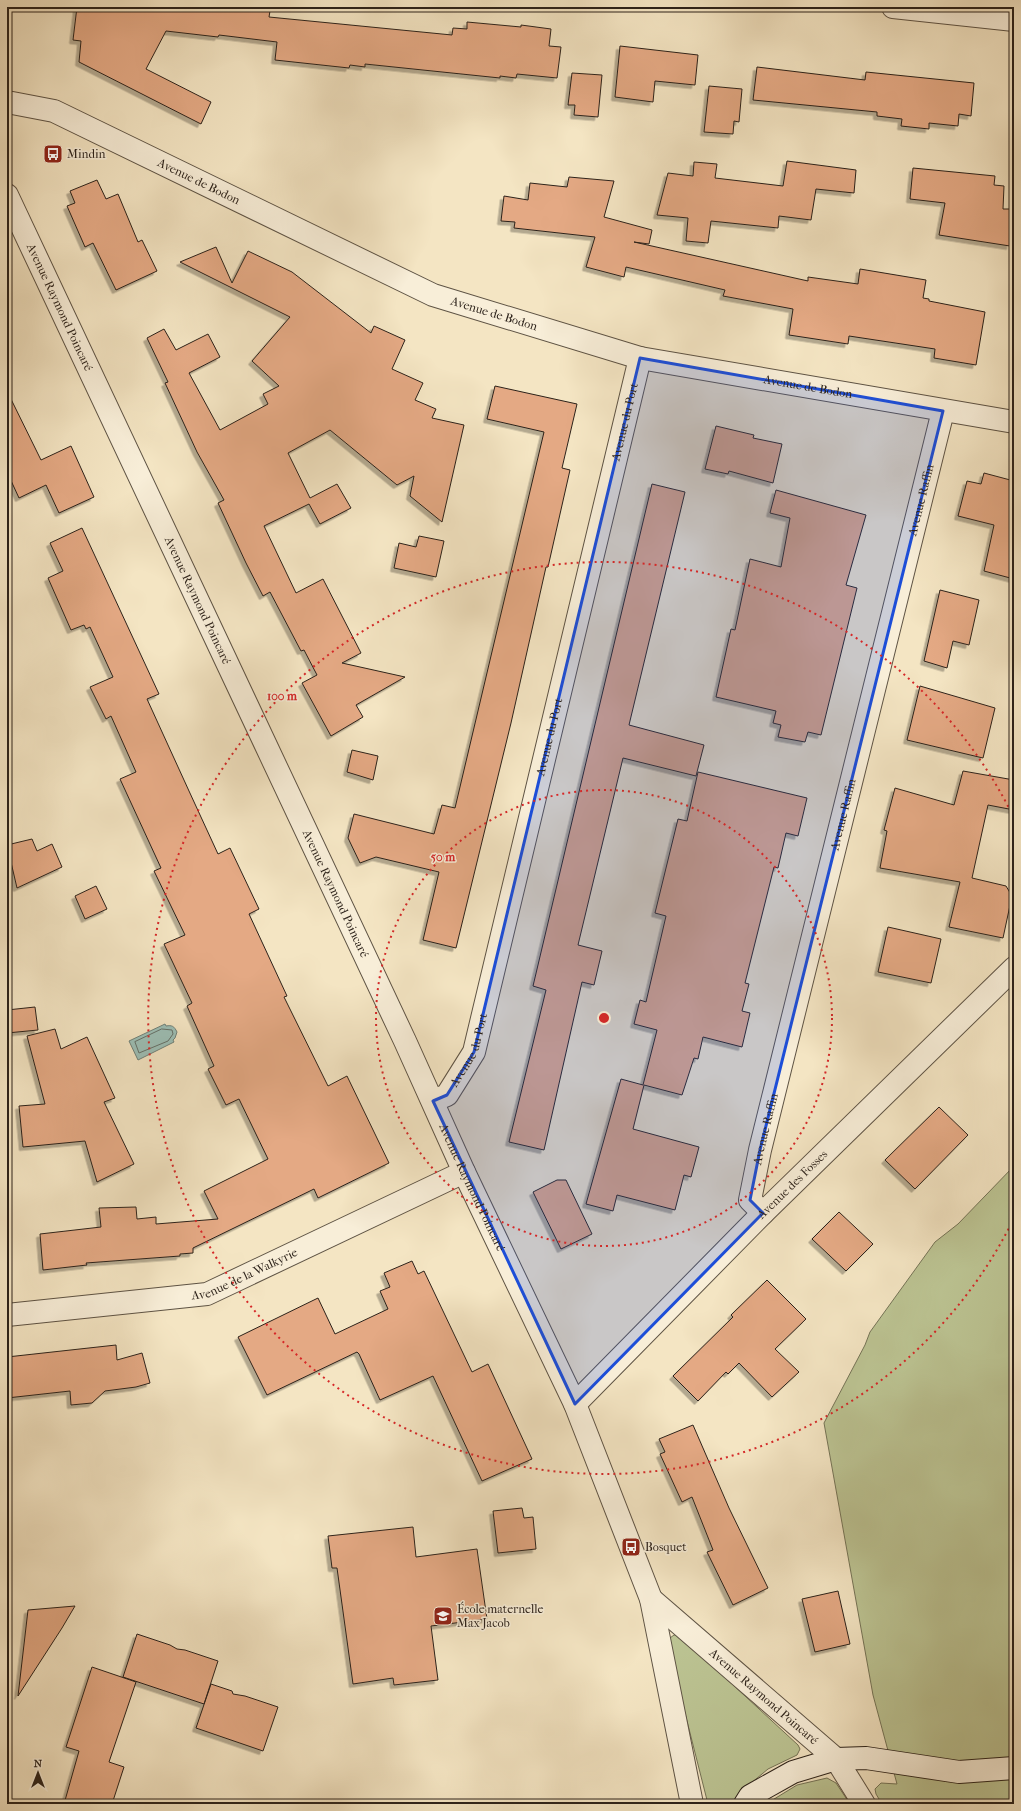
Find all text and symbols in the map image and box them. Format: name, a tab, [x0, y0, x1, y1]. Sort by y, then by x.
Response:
bus stop icon: Mindin	[42, 143, 64, 165]
place label: Mindin	[67, 147, 106, 161]
street label: Avenue de Bodon	[155, 155, 242, 207]
street label: Avenue Raymond Poincaré	[23, 240, 96, 373]
street label: Avenue de Bodon	[448, 294, 539, 333]
street label: Avenue de Bodon	[762, 372, 854, 401]
street label: Avenue du Port	[608, 381, 641, 463]
street label: Avenue Raffin	[905, 463, 937, 538]
street label: Avenue Raymond Poincaré	[161, 533, 234, 666]
text: 100 m	[267, 689, 298, 703]
street label: Avenue du Port	[533, 696, 566, 778]
street label: Avenue Raffin	[827, 777, 859, 853]
street label: Avenue Raymond Poincaré	[299, 827, 372, 960]
text: 50 m	[431, 850, 456, 864]
street label: Avenue du Port	[446, 1011, 490, 1090]
centre of rings	[597, 1011, 611, 1025]
street label: Avenue Raffin	[750, 1092, 781, 1167]
street label: Avenue Raymond Poincaré	[436, 1121, 508, 1254]
street label: Avenue des Fosses	[754, 1147, 831, 1222]
street label: Avenue de la Walkyrie	[190, 1245, 300, 1303]
bus stop icon: Bosquet	[620, 1536, 642, 1558]
place label: Bosquet	[645, 1540, 687, 1554]
place label: École maternelle Max Jacob	[457, 1601, 544, 1630]
school or university icon: École maternelle Max Jacob	[432, 1605, 454, 1627]
street label: Avenue Raymond Poincaré	[706, 1645, 821, 1747]
north arrow	[18, 1753, 58, 1793]
text: N	[34, 1757, 43, 1770]

